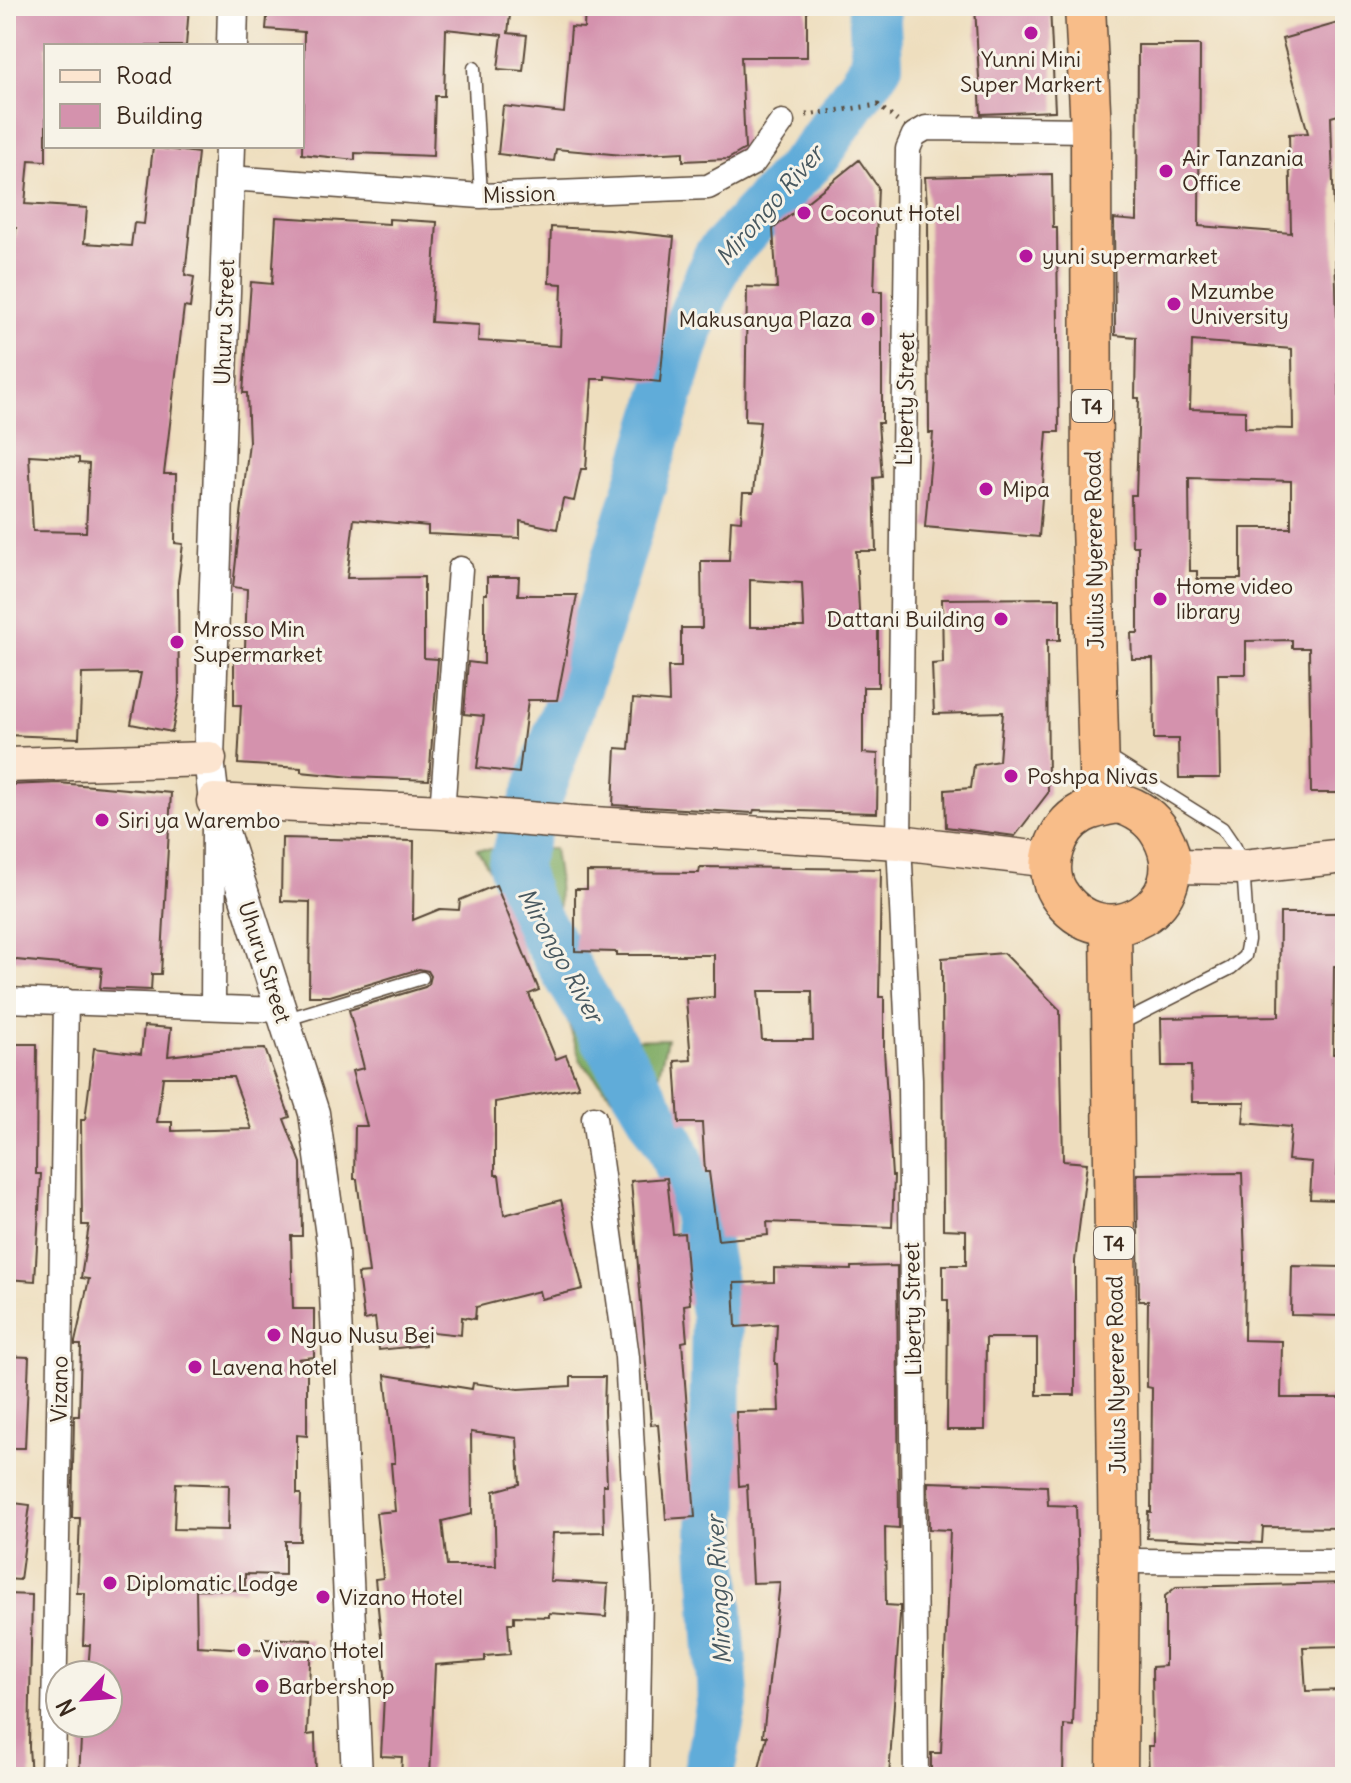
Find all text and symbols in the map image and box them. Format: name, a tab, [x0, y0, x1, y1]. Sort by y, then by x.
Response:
marker: Yunni Mini Super Markert	[1022, 24, 1040, 42]
legend	[44, 44, 304, 148]
place label: Yunni Mini Super Markert	[960, 45, 1102, 98]
text: Road	[116, 60, 172, 90]
text: Building	[116, 100, 203, 130]
water label: Mirongo River	[709, 136, 831, 271]
place label: Air Tanzania Office	[1182, 144, 1304, 197]
marker: Air Tanzania Office	[1157, 162, 1175, 180]
street label: Mission	[482, 179, 556, 209]
place label: Coconut Hotel	[820, 199, 960, 227]
marker: Coconut Hotel	[795, 204, 813, 222]
place label: yuni supermarket	[1042, 242, 1218, 270]
marker: yuni supermarket	[1017, 247, 1035, 265]
street label: Uhuru Street	[208, 258, 240, 386]
place label: Mzumbe University	[1190, 277, 1289, 330]
marker: Mzumbe University	[1165, 295, 1183, 313]
place label: Makusanya Plaza	[679, 305, 852, 333]
marker: Makusanya Plaza	[859, 310, 877, 328]
street label: Liberty Street	[890, 332, 920, 466]
road number: T4	[1072, 390, 1112, 422]
street label: Julius Nyerere Road	[1078, 450, 1110, 649]
place label: Mipa	[1002, 475, 1050, 503]
marker: Mipa	[977, 480, 995, 498]
place label: Home video library	[1176, 572, 1293, 625]
marker: Home video library	[1151, 590, 1169, 608]
place label: Dattani Building	[827, 605, 985, 633]
marker: Dattani Building	[992, 610, 1010, 628]
place label: Mrosso Min Supermarket	[193, 615, 323, 668]
marker: Mrosso Min Supermarket	[168, 633, 186, 651]
place label: Poshpa Nivas	[1027, 762, 1158, 790]
marker: Poshpa Nivas	[1002, 767, 1020, 785]
place label: Siri ya Warembo	[118, 806, 280, 834]
marker: Siri ya Warembo	[93, 811, 111, 829]
water label: Mirongo River	[512, 882, 612, 1030]
street label: Uhuru Street	[232, 898, 298, 1026]
road number: T4	[1094, 1227, 1134, 1259]
street label: Liberty Street	[897, 1242, 927, 1376]
street label: Julius Nyerere Road	[1100, 1275, 1132, 1474]
place label: Nguo Nusu Bei	[290, 1321, 435, 1349]
marker: Nguo Nusu Bei	[265, 1326, 283, 1344]
place label: Lavena hotel	[211, 1353, 337, 1381]
street label: Vizano	[44, 1355, 74, 1423]
marker: Lavena hotel	[186, 1358, 204, 1376]
water label: Mirongo River	[699, 1511, 737, 1665]
place label: Diplomatic Lodge	[126, 1569, 298, 1597]
marker: Diplomatic Lodge	[101, 1574, 119, 1592]
place label: Vizano Hotel	[339, 1583, 463, 1611]
marker: Vizano Hotel	[314, 1588, 332, 1606]
place label: Vivano Hotel	[260, 1636, 384, 1664]
marker: Vivano Hotel	[235, 1641, 253, 1659]
north arrow	[44, 1659, 124, 1739]
place label: Barbershop	[278, 1672, 395, 1700]
marker: Barbershop	[253, 1677, 271, 1695]
text: N	[50, 1695, 82, 1721]

